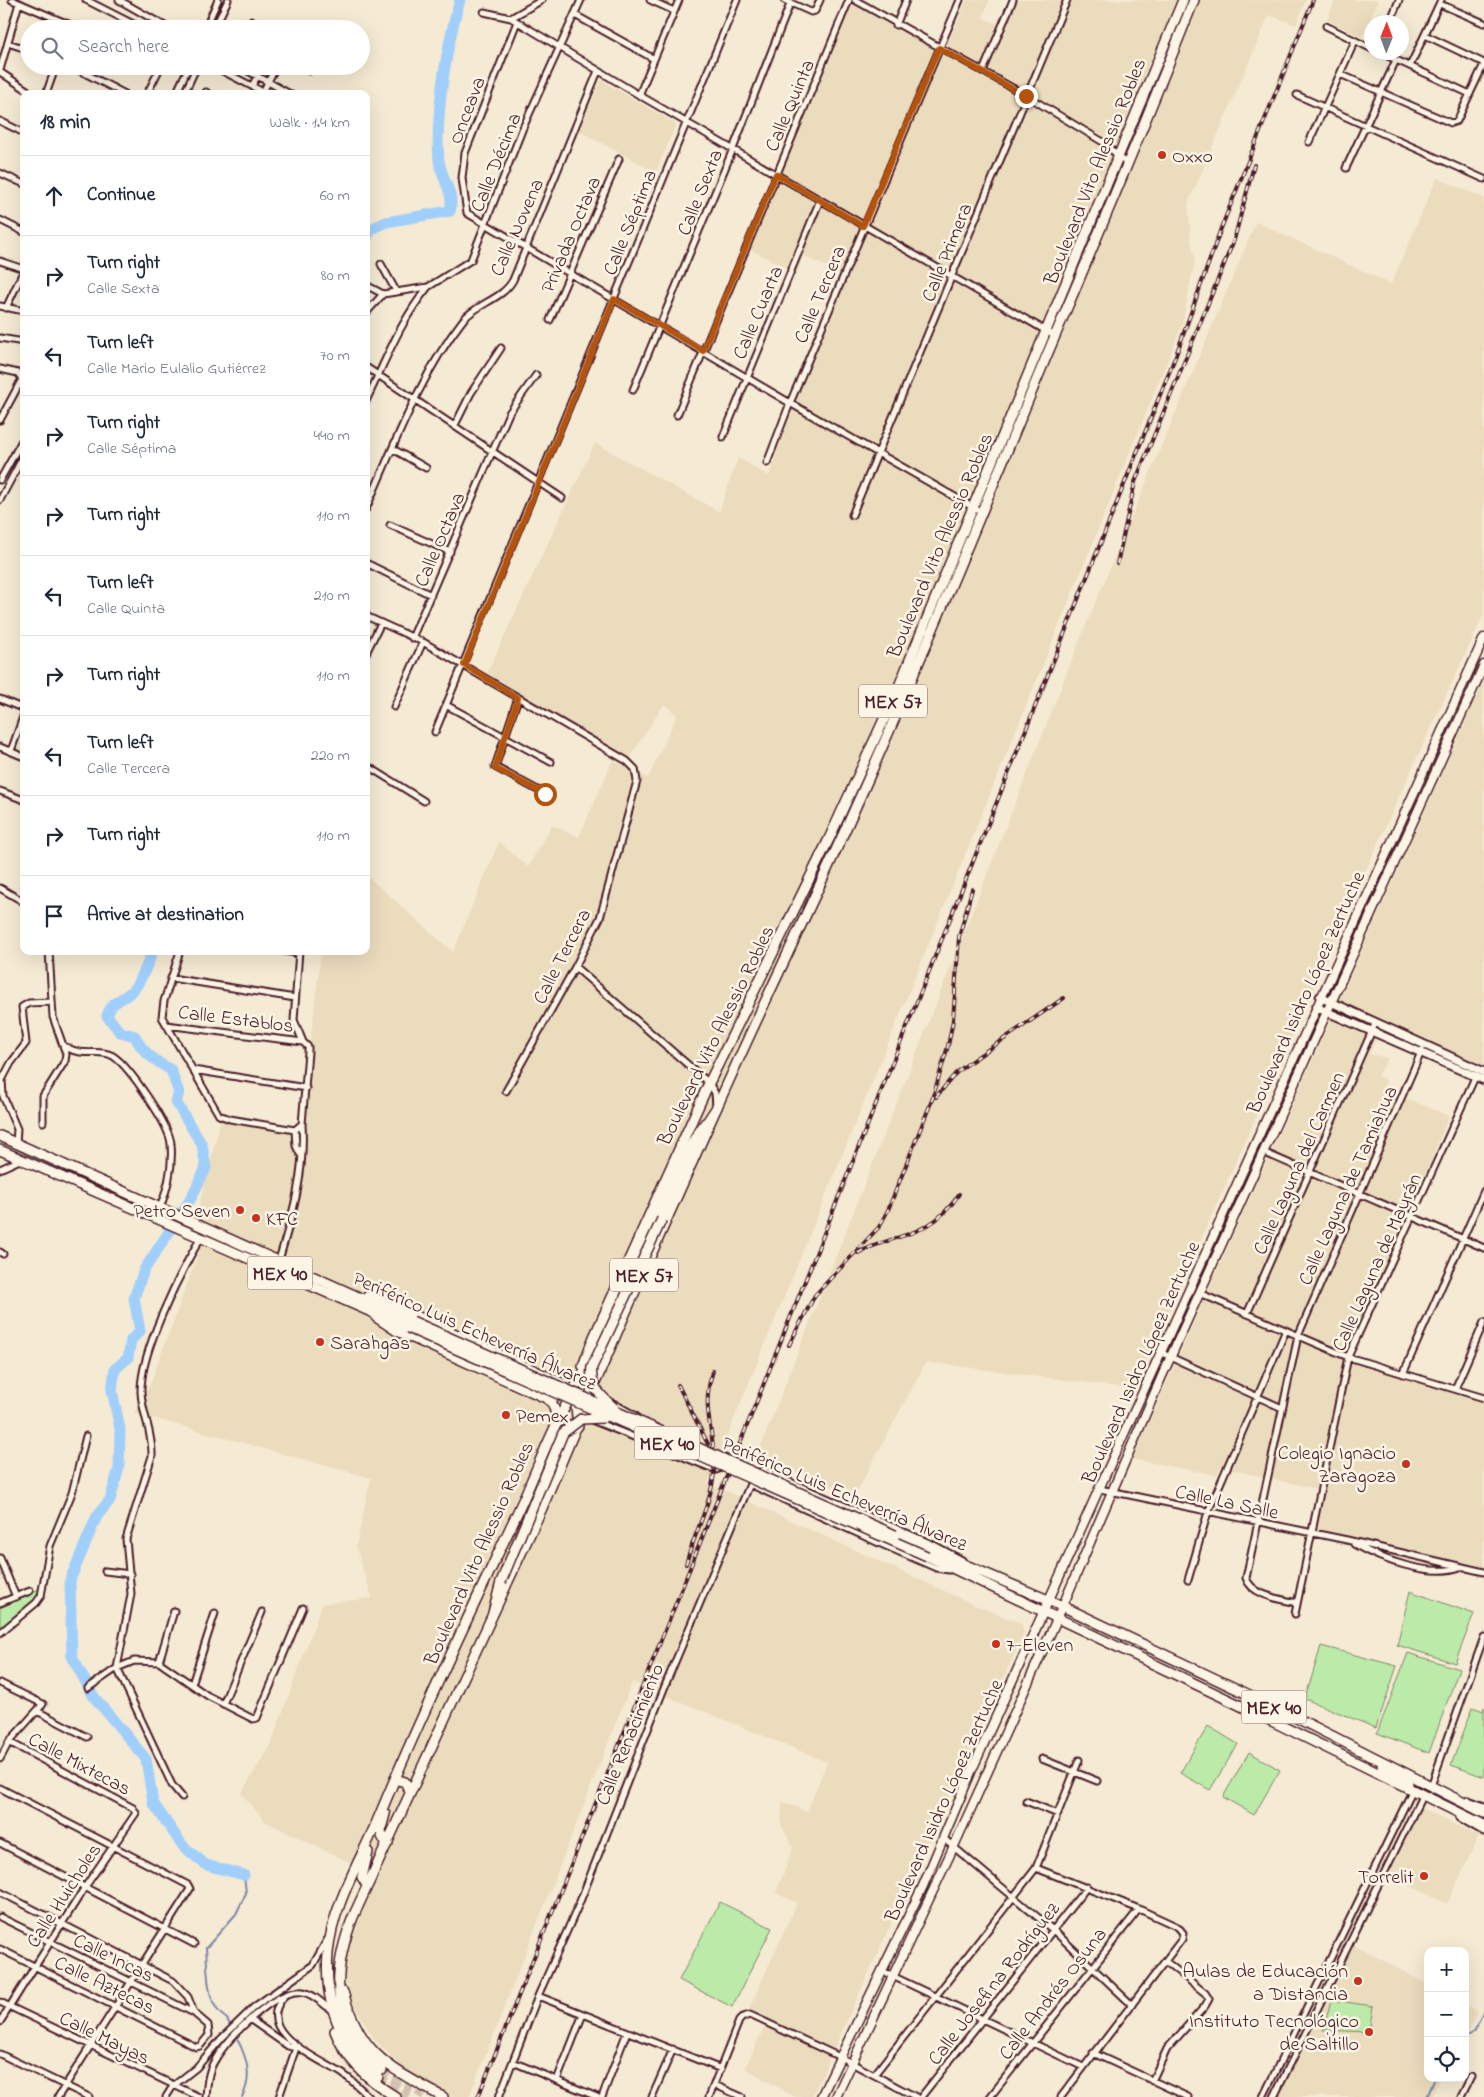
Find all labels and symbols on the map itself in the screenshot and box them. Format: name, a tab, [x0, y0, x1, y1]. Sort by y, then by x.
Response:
north arrow	[1364, 15, 1409, 60]
street label: Boulevard Vito Alessio Robles	[1037, 54, 1155, 290]
street label: Calle Quinta	[759, 55, 824, 157]
street label: Onceava	[442, 73, 494, 149]
route end	[1015, 85, 1038, 108]
street label: Calle Décima	[464, 109, 530, 217]
place label: Oxxo	[1172, 143, 1213, 172]
street label: Calle Sexta	[671, 145, 732, 240]
marker: Oxxo	[1156, 149, 1168, 161]
street label: Calle Séptima	[597, 166, 666, 280]
street label: Privada Octava	[535, 172, 610, 298]
street label: Calle Novena	[484, 174, 553, 282]
street label: Calle Primera	[915, 199, 981, 307]
street label: Calle Tercera	[788, 241, 855, 348]
street label: Calle Cuarta	[727, 262, 792, 364]
street label: Boulevard Vito Alessio Robles	[880, 429, 1002, 664]
street label: Calle Octava	[408, 488, 474, 592]
road number: MEX 57	[859, 684, 927, 718]
route start	[534, 783, 557, 806]
street label: Boulevard Isidro López Zertuche	[1240, 867, 1374, 1120]
street label: Calle Tercera	[527, 904, 600, 1010]
street label: Boulevard Vito Alessio Robles	[651, 921, 783, 1152]
street label: Calle Establos	[176, 999, 295, 1042]
street label: Calle Laguna del Carmen	[1247, 1068, 1355, 1261]
street label: Calle Laguna de Tamiahua	[1292, 1082, 1407, 1291]
street label: Calle Laguna de Mayrán	[1326, 1169, 1432, 1357]
place label: Petro Seven	[133, 1198, 230, 1227]
marker: Petro Seven	[234, 1204, 246, 1216]
place label: KFC	[266, 1206, 298, 1235]
marker: KFC	[250, 1212, 262, 1224]
street label: Boulevard Isidro López Zertuche	[1075, 1237, 1209, 1490]
road number: MEX 40	[248, 1256, 312, 1290]
road number: MEX 57	[610, 1258, 678, 1292]
street label: Periférico Luis Echeverría Álvarez	[347, 1265, 601, 1399]
place label: Sarahgas	[330, 1330, 410, 1360]
marker: Sarahgas	[314, 1336, 326, 1348]
place label: Pemex	[516, 1403, 569, 1432]
marker: Pemex	[500, 1409, 512, 1421]
road number: MEX 40	[634, 1426, 700, 1460]
street label: Periférico Luis Echeverría Álvarez	[717, 1430, 972, 1560]
street label: Boulevard Vito Alessio Robles	[417, 1438, 543, 1671]
place label: Colegio Ignacio Zaragoza	[1278, 1440, 1396, 1493]
marker: Colegio Ignacio Zaragoza	[1400, 1458, 1412, 1470]
street label: Calle La Salle	[1172, 1478, 1281, 1529]
place label: 7-Eleven	[1006, 1632, 1073, 1661]
marker: 7-Eleven	[990, 1638, 1002, 1650]
street label: Calle Renacimiento	[590, 1660, 673, 1810]
street label: Boulevard Isidro López Zertuche	[878, 1675, 1012, 1928]
road number: MEX 40	[1242, 1690, 1306, 1724]
street label: Calle Mixtecas	[22, 1726, 135, 1804]
street label: Calle Huicholes	[20, 1838, 110, 1954]
place label: Torrelit	[1358, 1864, 1414, 1893]
marker: Torrelit	[1418, 1870, 1430, 1882]
street label: Calle Josefina Rodríguez	[922, 1896, 1069, 2073]
street label: Calle Andrés Osuna	[993, 1922, 1115, 2067]
street label: Calle Incas	[67, 1927, 158, 1991]
street label: Calle Aztecas	[49, 1949, 159, 2023]
place label: Aulas de Educación a Distancia	[1183, 1958, 1348, 2010]
marker: Aulas de Educación a Distancia	[1352, 1975, 1364, 1987]
street label: Calle Mayas	[54, 2005, 154, 2074]
place label: Instituto Tecnológico de Saltillo	[1189, 2008, 1359, 2060]
marker: Instituto Tecnológico de Saltillo	[1363, 2026, 1375, 2038]

